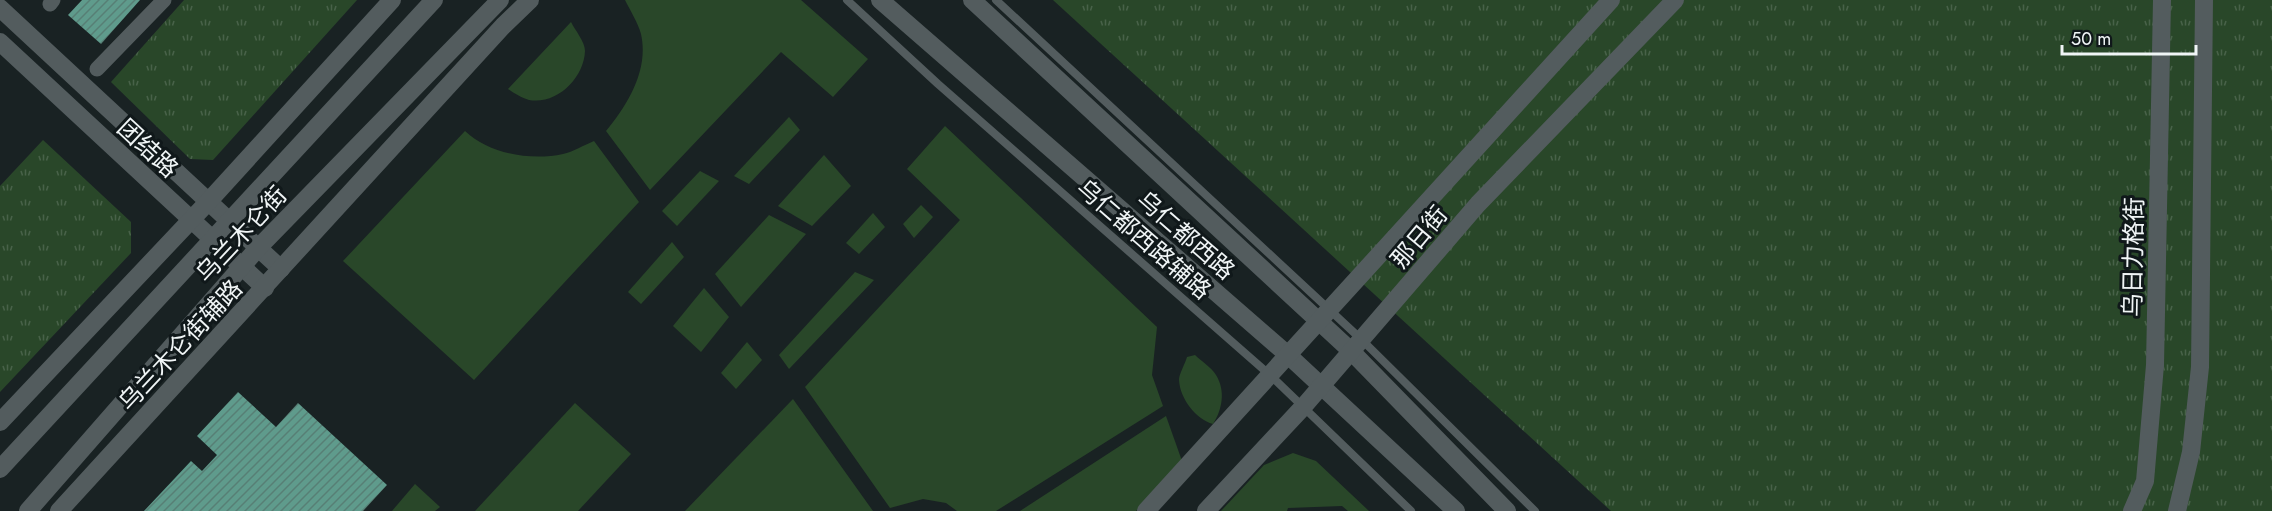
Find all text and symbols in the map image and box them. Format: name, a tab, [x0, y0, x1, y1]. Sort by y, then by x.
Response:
scale bar	[2062, 18, 2196, 56]
text: 50 m	[2071, 26, 2111, 52]
street label: 团结路	[110, 111, 186, 185]
street label: 乌仁都西路辅路	[1069, 171, 1219, 307]
street label: 乌兰木仑街	[187, 178, 295, 290]
street label: 乌仁都西路	[1129, 182, 1243, 288]
street label: 乌日力格街	[2114, 197, 2152, 317]
street label: 那日街	[1382, 198, 1456, 276]
street label: 乌兰木仑街辅路	[110, 272, 250, 418]

